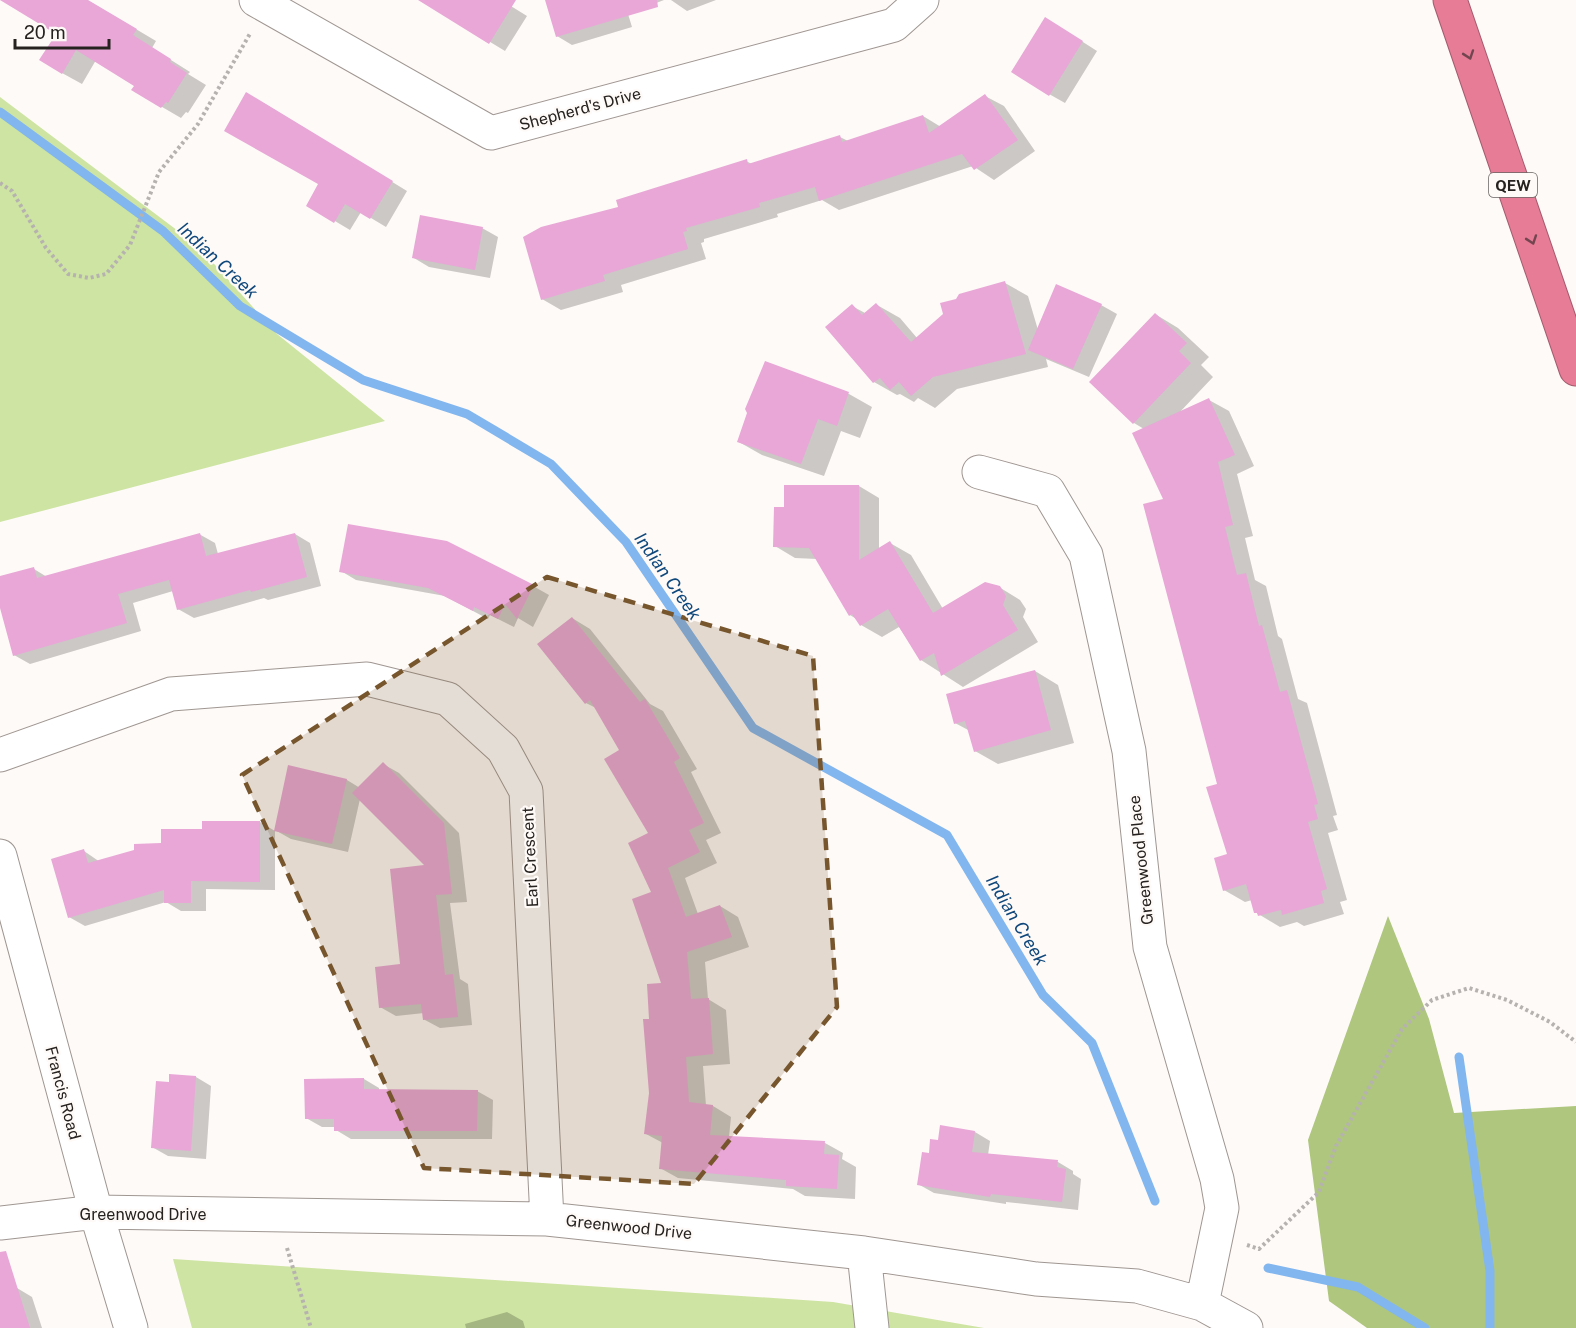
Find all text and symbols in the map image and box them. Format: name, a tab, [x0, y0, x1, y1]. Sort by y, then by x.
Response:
scale bar	[15, 12, 110, 50]
text: 20 m	[24, 22, 66, 43]
one-way arrow	[1461, 49, 1474, 60]
street label: Shepherd's Drive	[517, 84, 643, 134]
road number: QEW	[1489, 173, 1537, 197]
water label: Indian Creek	[174, 218, 263, 303]
one-way arrow	[1524, 234, 1537, 245]
water label: Indian Creek	[630, 528, 706, 624]
street label: Greenwood Place	[1125, 794, 1157, 926]
street label: Earl Crescent	[518, 806, 542, 908]
water label: Indian Creek	[982, 871, 1052, 969]
street label: Francis Road	[41, 1044, 85, 1142]
street label: Greenwood Drive	[79, 1205, 207, 1224]
street label: Greenwood Drive	[565, 1211, 693, 1243]

